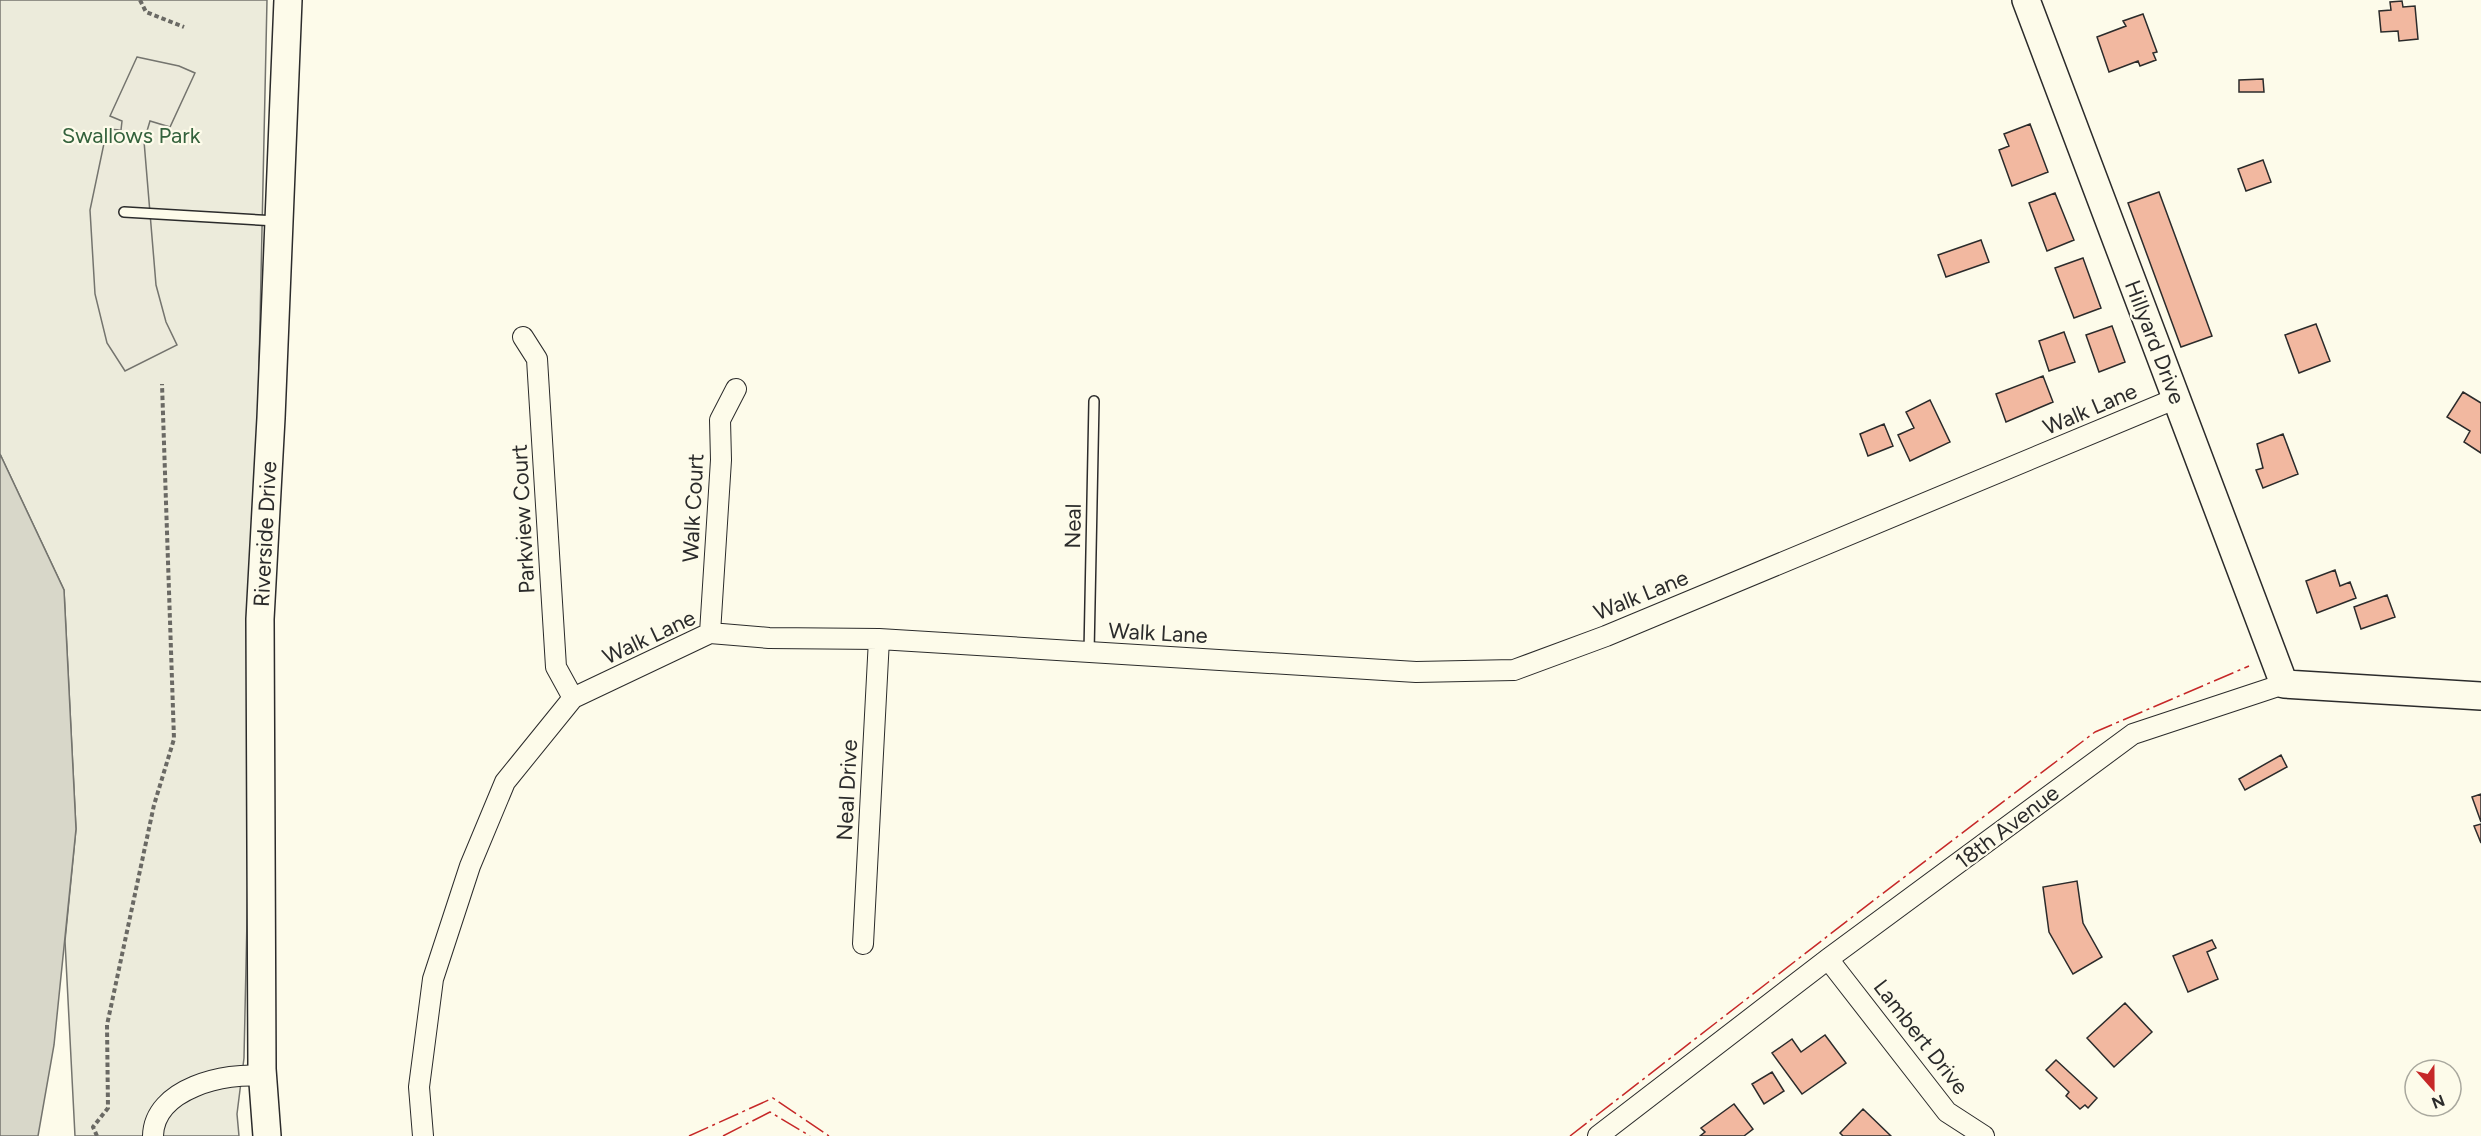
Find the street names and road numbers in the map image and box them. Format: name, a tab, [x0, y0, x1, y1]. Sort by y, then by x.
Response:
street label: Hillyard Drive	[2119, 276, 2191, 408]
street label: Walk Lane	[2039, 377, 2141, 441]
street label: Parkview Court	[506, 444, 540, 594]
street label: Walk Court	[677, 453, 709, 563]
street label: Riverside Drive	[248, 460, 282, 608]
street label: Neal	[1059, 503, 1087, 549]
street label: Walk Lane	[1590, 564, 1692, 626]
street label: Walk Lane	[598, 604, 700, 670]
street label: Walk Lane	[1108, 617, 1208, 649]
street label: Neal Drive	[831, 739, 863, 841]
street label: 18th Avenue	[1950, 779, 2064, 875]
street label: Lambert Drive	[1868, 974, 1974, 1100]

